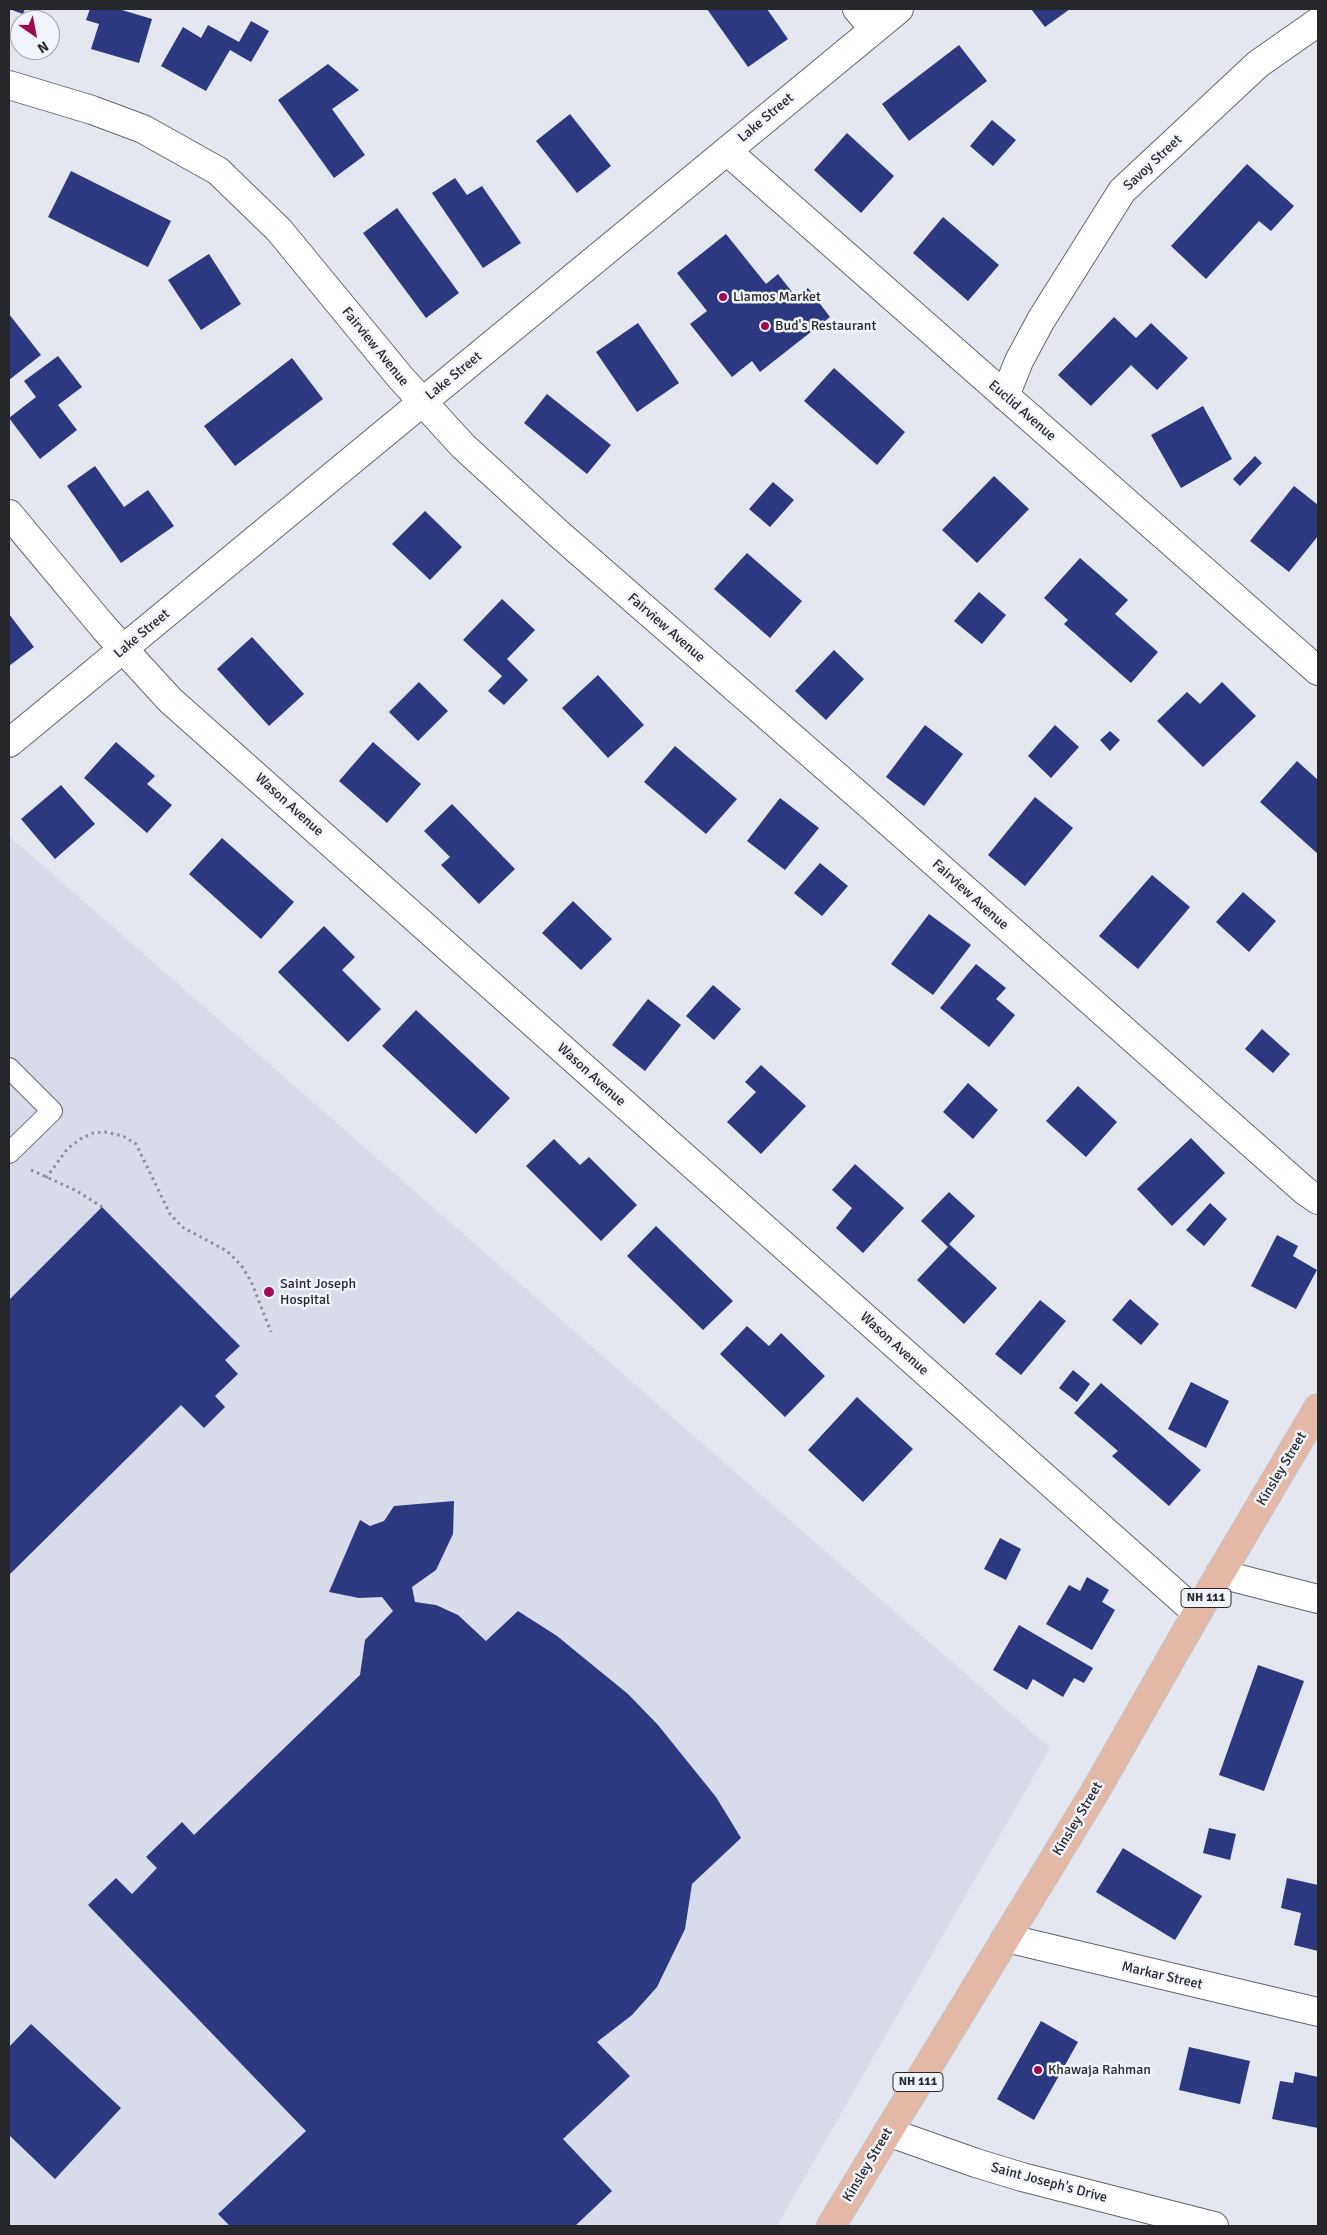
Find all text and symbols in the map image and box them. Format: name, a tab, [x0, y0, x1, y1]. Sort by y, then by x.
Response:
north arrow	[10, 10, 60, 60]
text: N	[34, 37, 52, 57]
street label: Lake Street	[735, 90, 797, 146]
street label: Savoy Street	[1120, 132, 1186, 194]
place label: Liamos Market	[733, 289, 821, 305]
marker: Liamos Market	[717, 291, 729, 303]
street label: Fairview Avenue	[338, 304, 412, 390]
place label: Bud's Restaurant	[775, 318, 876, 334]
marker: Bud's Restaurant	[759, 320, 771, 332]
street label: Lake Street	[422, 348, 486, 404]
street label: Euclid Avenue	[985, 377, 1059, 445]
street label: Fairview Avenue	[624, 590, 708, 666]
street label: Lake Street	[111, 606, 173, 662]
street label: Wason Avenue	[251, 770, 327, 840]
street label: Fairview Avenue	[928, 856, 1012, 934]
street label: Wason Avenue	[553, 1040, 629, 1110]
place label: Saint Joseph Hospital	[280, 1276, 356, 1308]
marker: Saint Joseph Hospital	[262, 1285, 276, 1299]
street label: Wason Avenue	[856, 1309, 932, 1379]
street label: Kinsley Street	[1253, 1429, 1311, 1509]
road number: NH 111	[1181, 1589, 1231, 1608]
street label: Kinsley Street	[1049, 1779, 1107, 1859]
street label: Markar Street	[1120, 1959, 1204, 1993]
place label: Khawaja Rahman	[1048, 2062, 1151, 2078]
marker: Khawaja Rahman	[1032, 2064, 1044, 2076]
road number: NH 111	[893, 2072, 943, 2092]
street label: Kinsley Street	[839, 2125, 897, 2205]
street label: Saint Joseph's Drive	[989, 2159, 1109, 2207]

